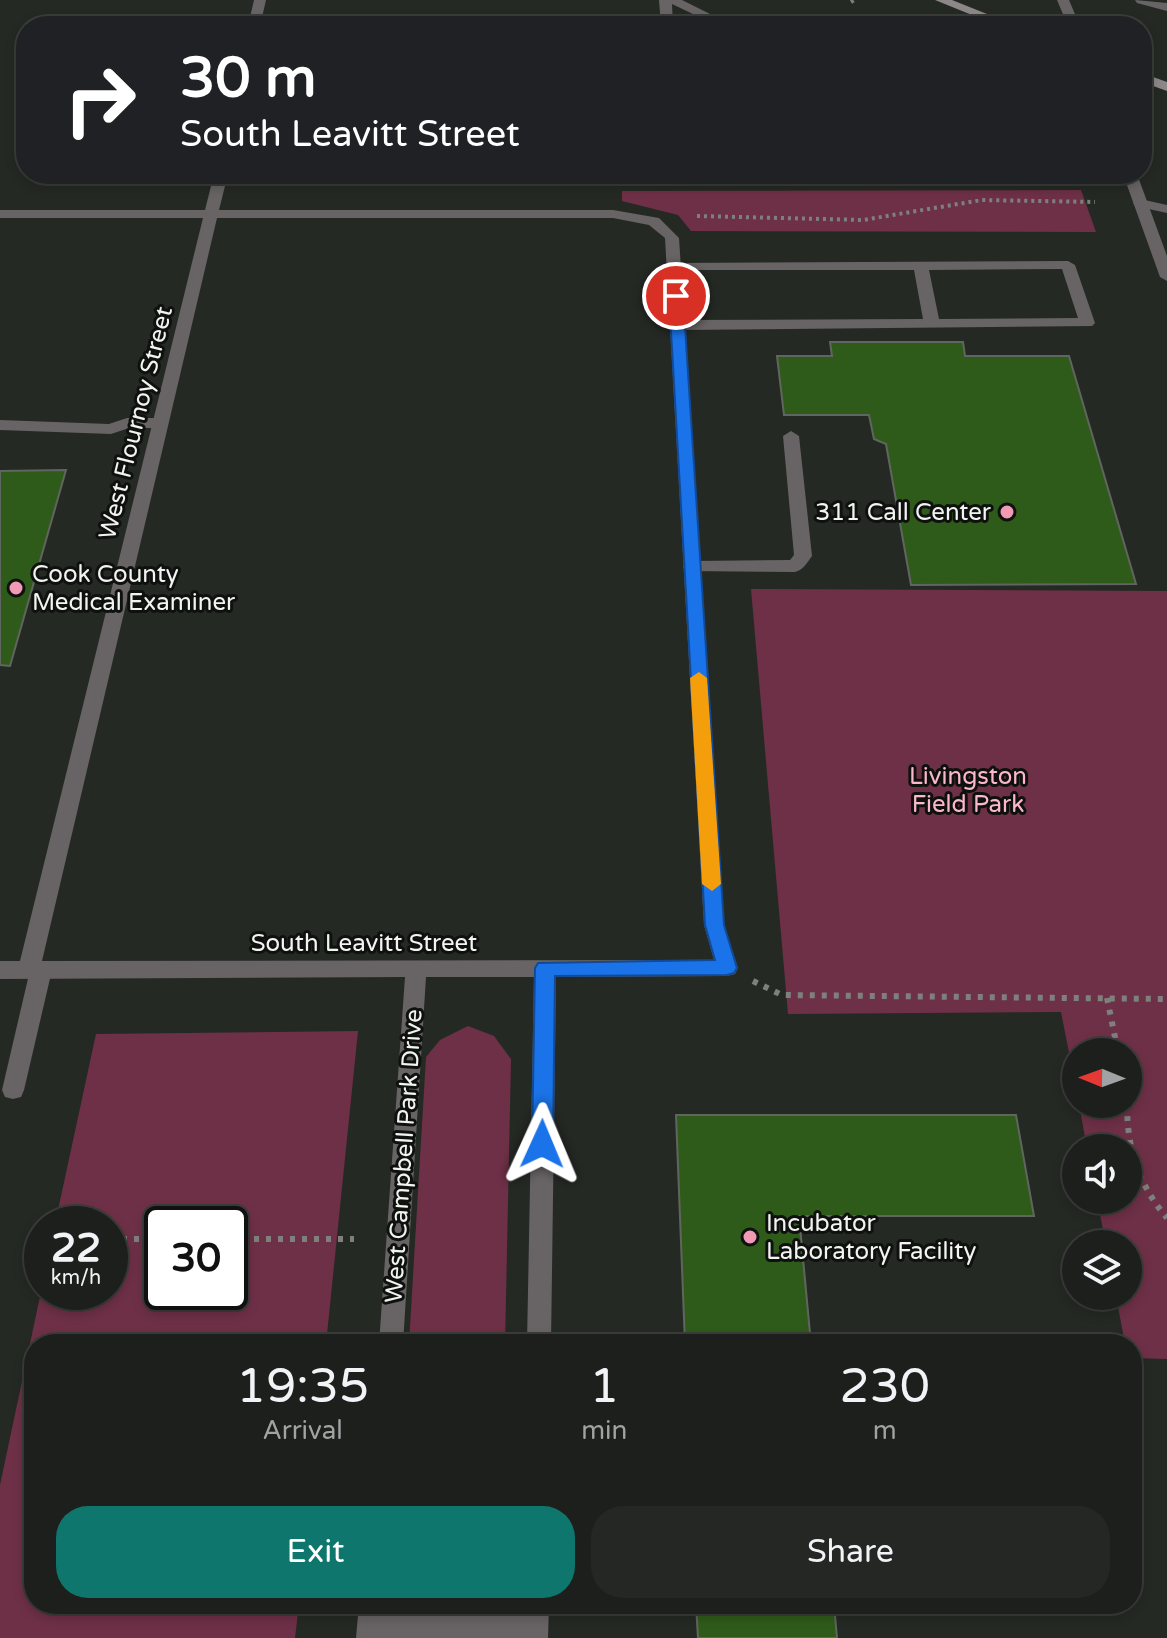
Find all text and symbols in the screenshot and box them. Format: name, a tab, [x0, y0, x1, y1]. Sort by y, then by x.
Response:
text: 30 m	[180, 45, 316, 112]
icon: right	[48, 48, 152, 152]
text: South Leavitt Street	[180, 113, 520, 156]
pin	[642, 262, 710, 330]
icon: arrive	[654, 274, 698, 318]
street label: West Flournoy Street	[93, 303, 179, 543]
place label: 311 Call Center	[815, 498, 992, 527]
marker: 311 Call Center	[998, 503, 1016, 521]
place label: Cook County Medical Examiner	[32, 560, 236, 617]
marker: Cook County Medical Examiner	[7, 579, 25, 597]
park label: Livingston Field Park	[909, 762, 1027, 819]
street label: South Leavitt Street	[251, 929, 477, 958]
street label: West Campbell Park Drive	[379, 1008, 429, 1304]
north arrow	[1062, 1038, 1142, 1118]
map controls	[1062, 1038, 1142, 1310]
position arrow	[500, 1102, 584, 1186]
button: sound	[1062, 1134, 1142, 1214]
speed limit sign: 30	[144, 1206, 248, 1310]
place label: Incubator Laboratory Facility	[766, 1209, 976, 1266]
text: 22	[51, 1224, 101, 1272]
marker: Incubator Laboratory Facility	[741, 1228, 759, 1246]
button: layers	[1062, 1230, 1142, 1310]
text: km/h	[51, 1266, 101, 1290]
text: 19:35	[236, 1358, 369, 1416]
text: 1	[589, 1358, 619, 1416]
text: 230	[839, 1358, 930, 1416]
text: Arrival	[262, 1415, 343, 1446]
text: min	[581, 1415, 627, 1446]
text: m	[873, 1415, 897, 1446]
button: Exit	[56, 1506, 575, 1598]
button: Share	[591, 1506, 1110, 1598]

